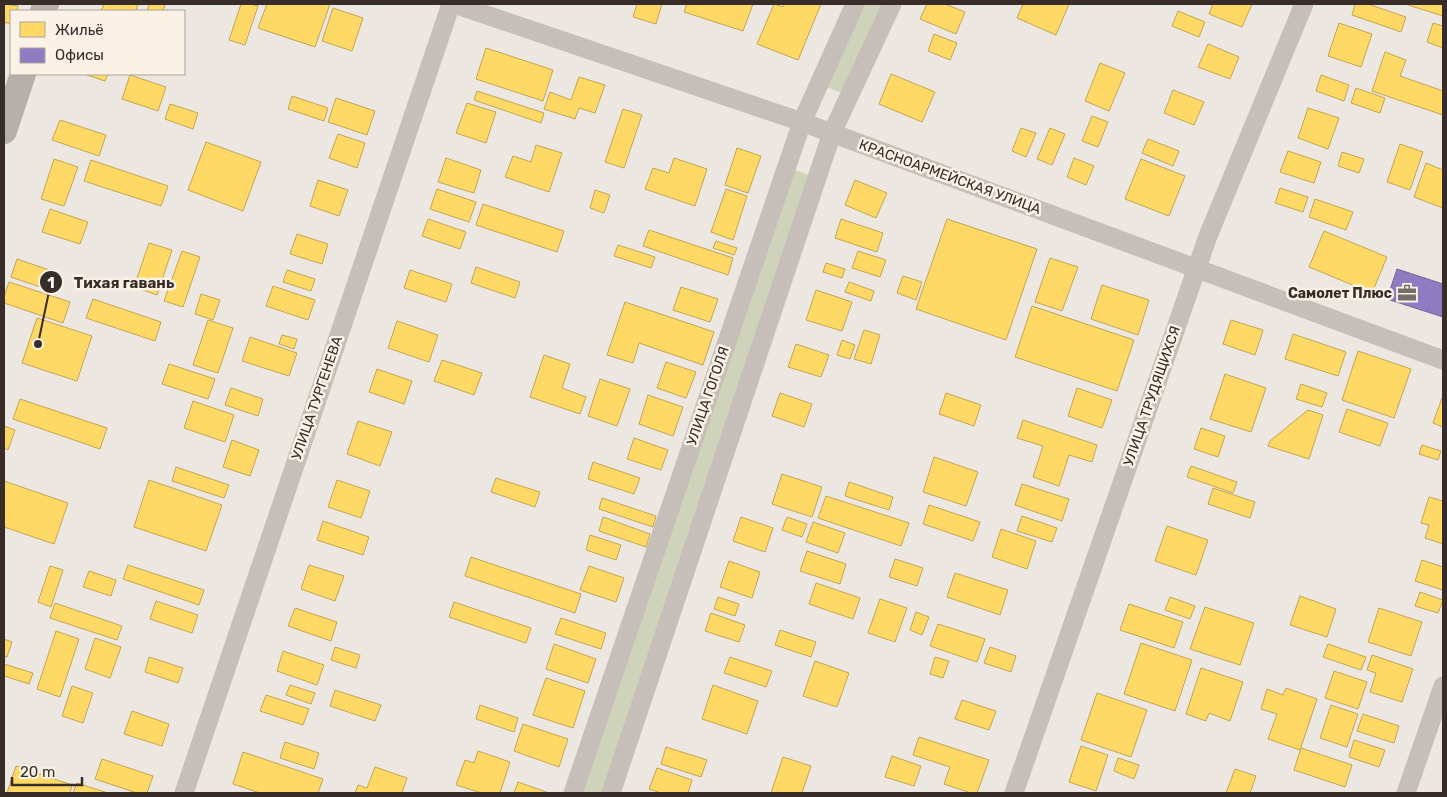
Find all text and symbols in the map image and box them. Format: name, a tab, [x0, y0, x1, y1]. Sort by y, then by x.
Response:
legend	[10, 10, 185, 75]
text: Жильё	[55, 21, 104, 39]
text: Офисы	[55, 46, 104, 64]
street label: КРАСНОАРМЕЙСКАЯ УЛИЦА	[857, 135, 1044, 218]
callout: Тихая гавань	[39, 267, 184, 297]
text: 1	[47, 274, 55, 292]
text: Тихая гавань	[74, 274, 175, 292]
office icon: Самолет Плюс	[1396, 282, 1418, 304]
place label: Самолет Плюс	[1288, 285, 1392, 302]
street label: УЛИЦА ТРУДЯЩИХСЯ	[1120, 324, 1184, 468]
street label: УЛИЦА ТУРГЕНЕВА	[288, 333, 346, 462]
street label: УЛИЦА ГОГОЛЯ	[683, 344, 733, 448]
scale bar	[12, 754, 82, 786]
text: 20 m	[20, 763, 55, 781]

